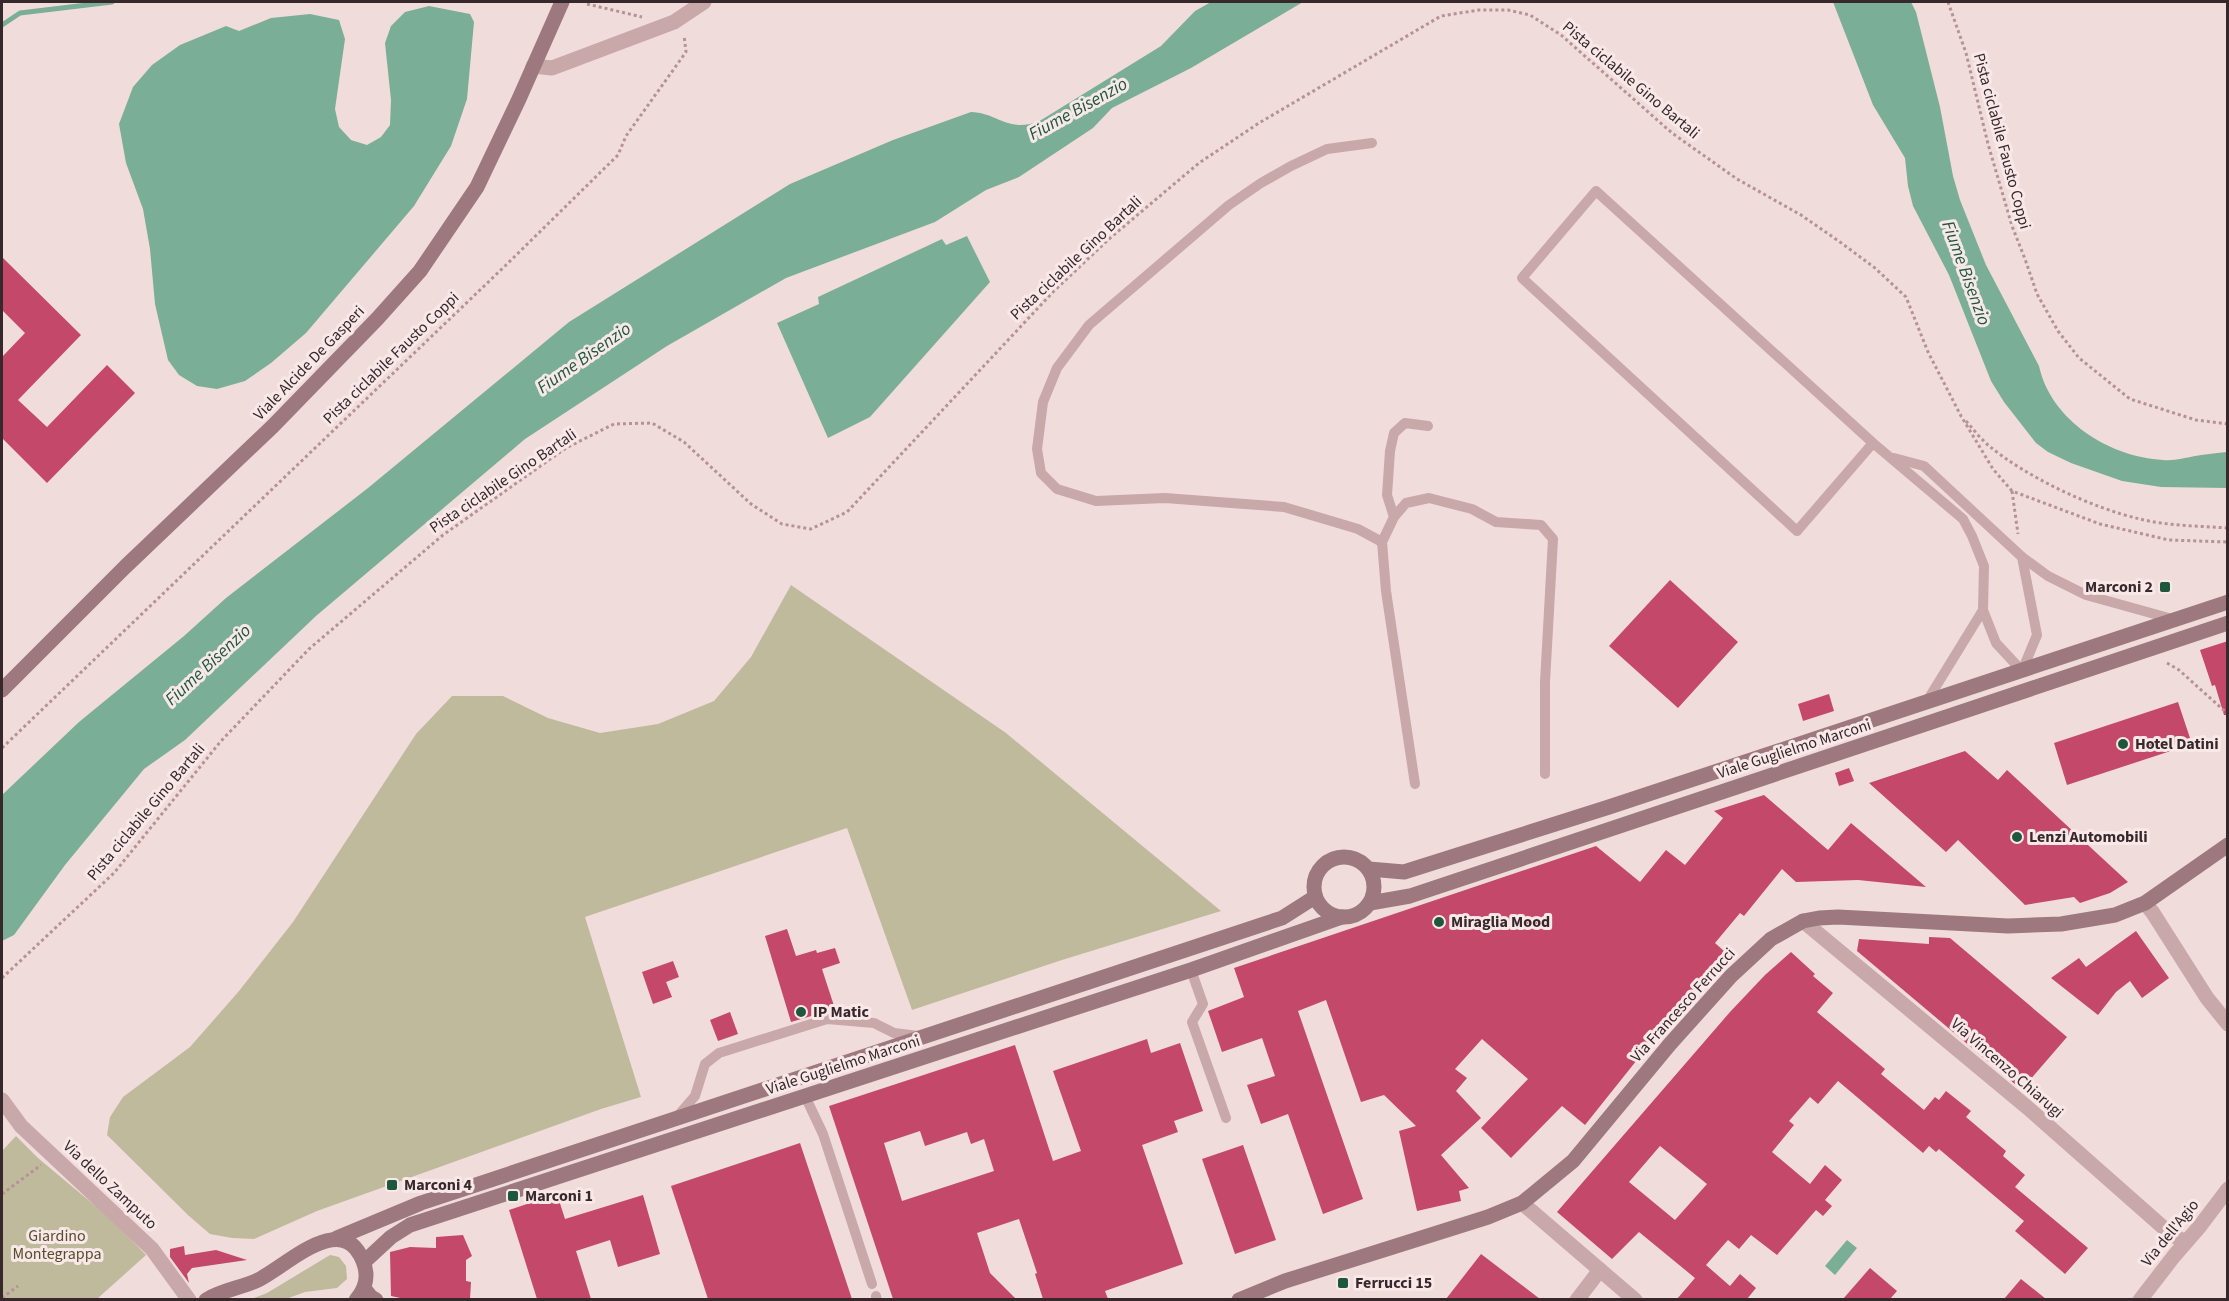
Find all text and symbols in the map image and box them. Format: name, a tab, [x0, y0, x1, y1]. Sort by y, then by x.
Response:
street label: Pista ciclabile Gino Bartali	[1558, 16, 1704, 144]
street label: Pista ciclabile Fausto Coppi	[1968, 51, 2036, 231]
water label: Fiume Bisenzio	[1024, 72, 1132, 146]
street label: Pista ciclabile Gino Bartali	[1005, 191, 1147, 325]
water label: Fiume Bisenzio	[1936, 217, 1996, 329]
street label: Pista ciclabile Fausto Coppi	[318, 287, 464, 429]
street label: Viale Alcide De Gasperi	[248, 301, 370, 425]
water label: Fiume Bisenzio	[532, 316, 636, 400]
street label: Pista ciclabile Gino Bartali	[425, 424, 581, 538]
place label: Marconi 2	[2085, 576, 2153, 598]
marker: Marconi 2	[2158, 580, 2172, 594]
water label: Fiume Bisenzio	[159, 619, 257, 711]
street label: Viale Guglielmo Marconi	[1714, 714, 1874, 784]
place label: Hotel Datini	[2135, 733, 2219, 755]
marker: Hotel Datini	[2116, 737, 2130, 751]
street label: Pista ciclabile Gino Bartali	[82, 739, 210, 885]
place label: Lenzi Automobili	[2029, 826, 2148, 848]
marker: Lenzi Automobili	[2010, 830, 2024, 844]
place label: Miraglia Mood	[1451, 911, 1550, 933]
marker: Miraglia Mood	[1432, 915, 1446, 929]
street label: Via Francesco Ferrucci	[1626, 943, 1740, 1067]
place label: IP Matic	[813, 1001, 869, 1023]
marker: IP Matic	[794, 1005, 808, 1019]
street label: Via Vincenzo Chiarugi	[1946, 1013, 2068, 1123]
street label: Viale Guglielmo Marconi	[763, 1030, 923, 1100]
street label: Via dello Zamputo	[58, 1136, 162, 1234]
place label: Marconi 4	[404, 1174, 473, 1196]
marker: Marconi 4	[385, 1178, 399, 1192]
place label: Marconi 1	[525, 1185, 593, 1207]
marker: Marconi 1	[506, 1189, 520, 1203]
street label: Via dell'Agio	[2136, 1195, 2204, 1271]
park label: Giardino Montegrappa	[13, 1225, 101, 1265]
place label: Ferrucci 15	[1355, 1272, 1432, 1294]
marker: Ferrucci 15	[1336, 1276, 1350, 1290]

